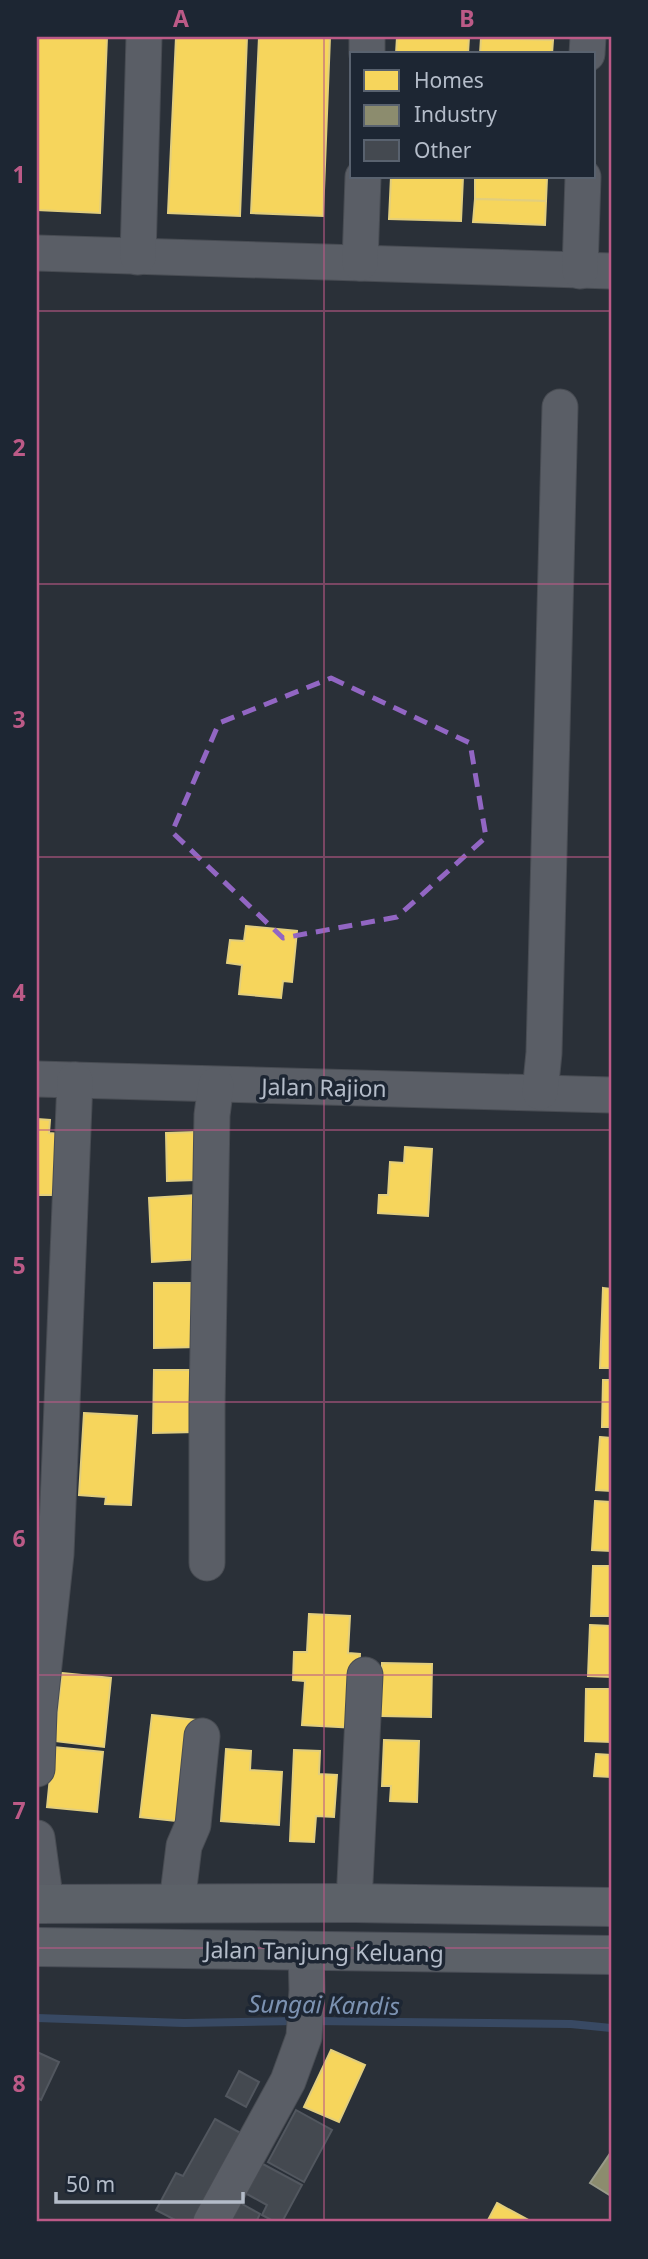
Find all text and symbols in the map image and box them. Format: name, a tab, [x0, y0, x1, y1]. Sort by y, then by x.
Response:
text: A	[173, 2, 189, 34]
text: B	[459, 2, 475, 34]
legend	[350, 52, 596, 178]
text: Homes	[414, 66, 484, 94]
text: Industry	[414, 100, 497, 128]
text: Other	[414, 136, 472, 164]
text: 1	[12, 158, 26, 190]
text: 2	[12, 431, 26, 463]
text: 3	[12, 703, 26, 735]
text: 4	[12, 976, 26, 1008]
street label: Jalan Rajion	[259, 1070, 387, 1104]
text: 5	[12, 1249, 26, 1281]
text: 6	[12, 1522, 26, 1554]
text: 7	[12, 1794, 26, 1826]
street label: Jalan Tanjung Keluang	[202, 1933, 444, 1969]
water label: Sungai Kandis	[248, 1986, 400, 2022]
text: 8	[12, 2067, 26, 2099]
scale bar	[56, 2161, 243, 2205]
text: 50 m	[66, 2170, 115, 2198]

